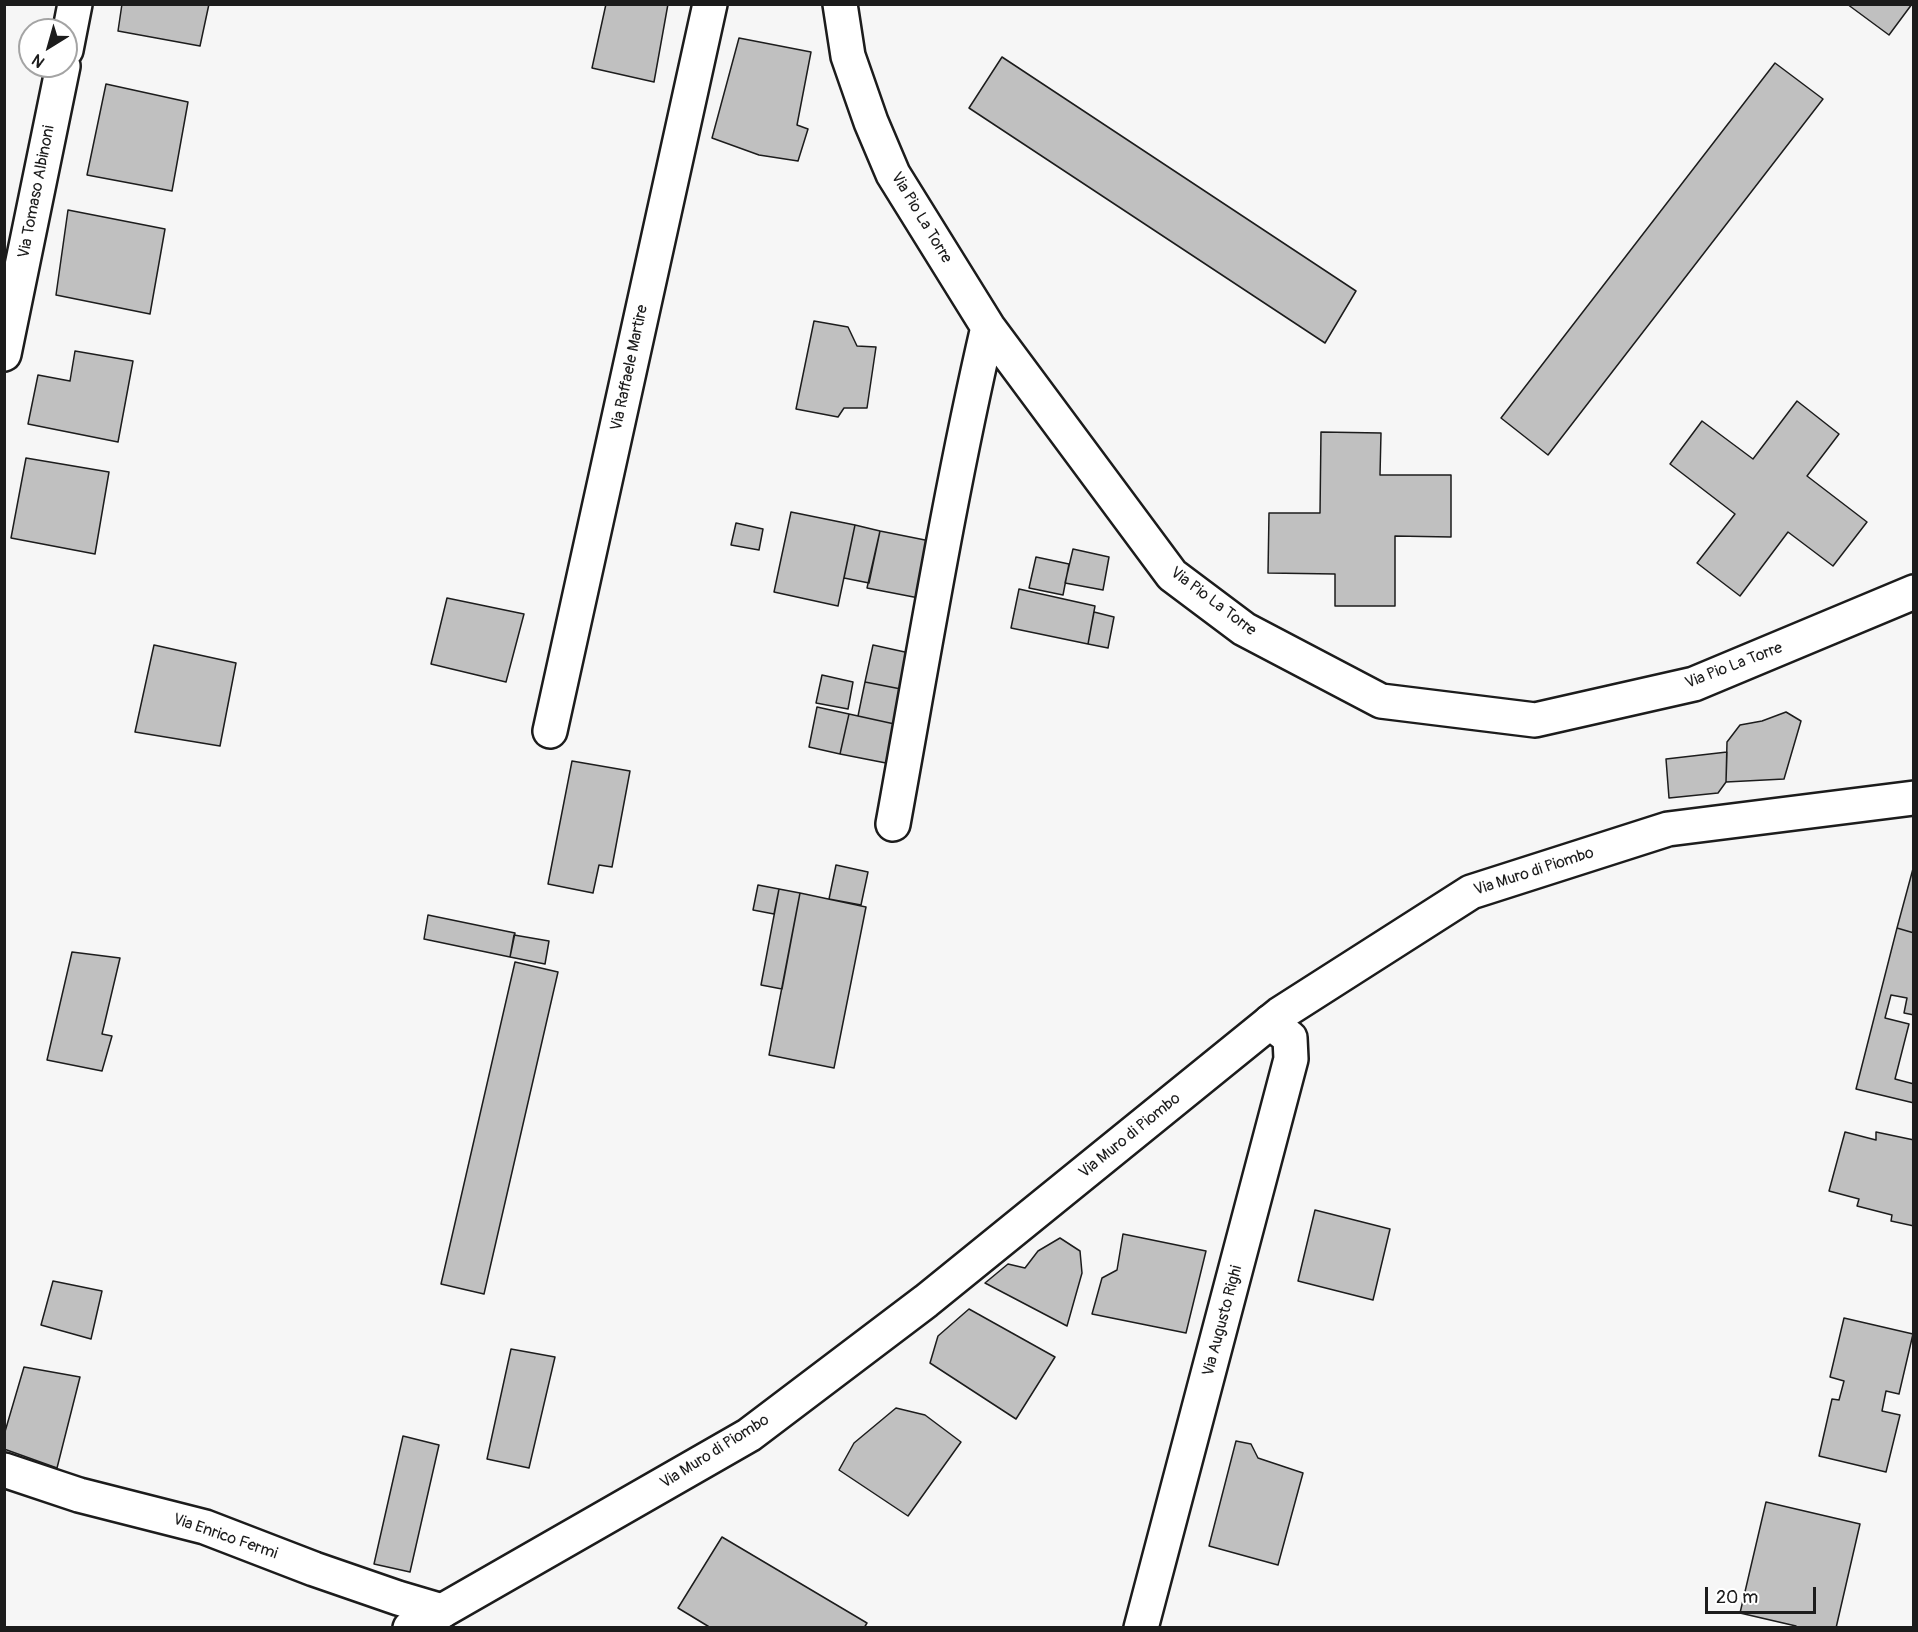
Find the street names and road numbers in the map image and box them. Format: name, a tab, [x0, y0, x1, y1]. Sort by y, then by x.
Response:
street label: Via Tomaso Albinoni	[15, 124, 59, 260]
street label: Via Pio La Torre	[886, 169, 956, 267]
street label: Via Raffaele Martire	[607, 303, 653, 433]
street label: Via Pio La Torre	[1166, 563, 1260, 641]
street label: Via Pio La Torre	[1683, 639, 1785, 693]
street label: Via Muro di Piombo	[1472, 844, 1596, 900]
street label: Via Muro di Piombo	[1075, 1089, 1185, 1183]
street label: Via Augusto Righi	[1199, 1264, 1247, 1378]
street label: Via Muro di Piombo	[657, 1411, 773, 1493]
street label: Via Enrico Fermi	[170, 1510, 280, 1564]

